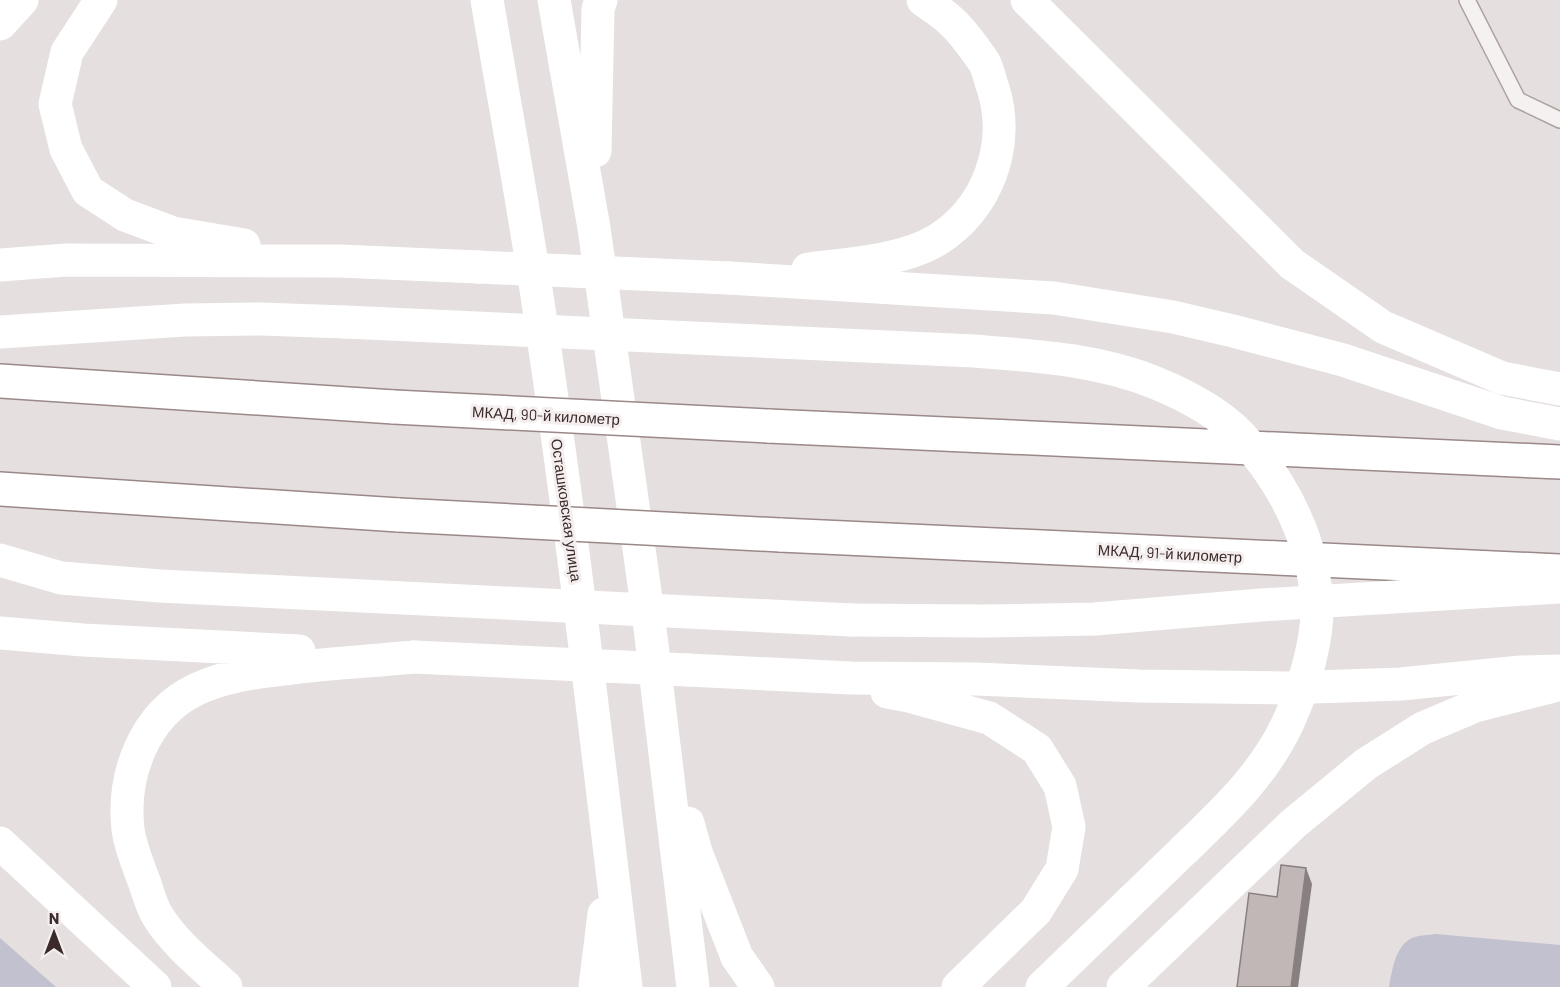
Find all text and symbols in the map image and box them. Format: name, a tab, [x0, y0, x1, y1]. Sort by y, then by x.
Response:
street label: МКАД, 90-й километр	[472, 402, 620, 428]
street label: Осташковская улица	[548, 437, 586, 583]
street label: МКАД, 91-й километр	[1097, 540, 1243, 566]
north arrow	[24, 903, 84, 963]
text: N	[49, 908, 59, 927]

